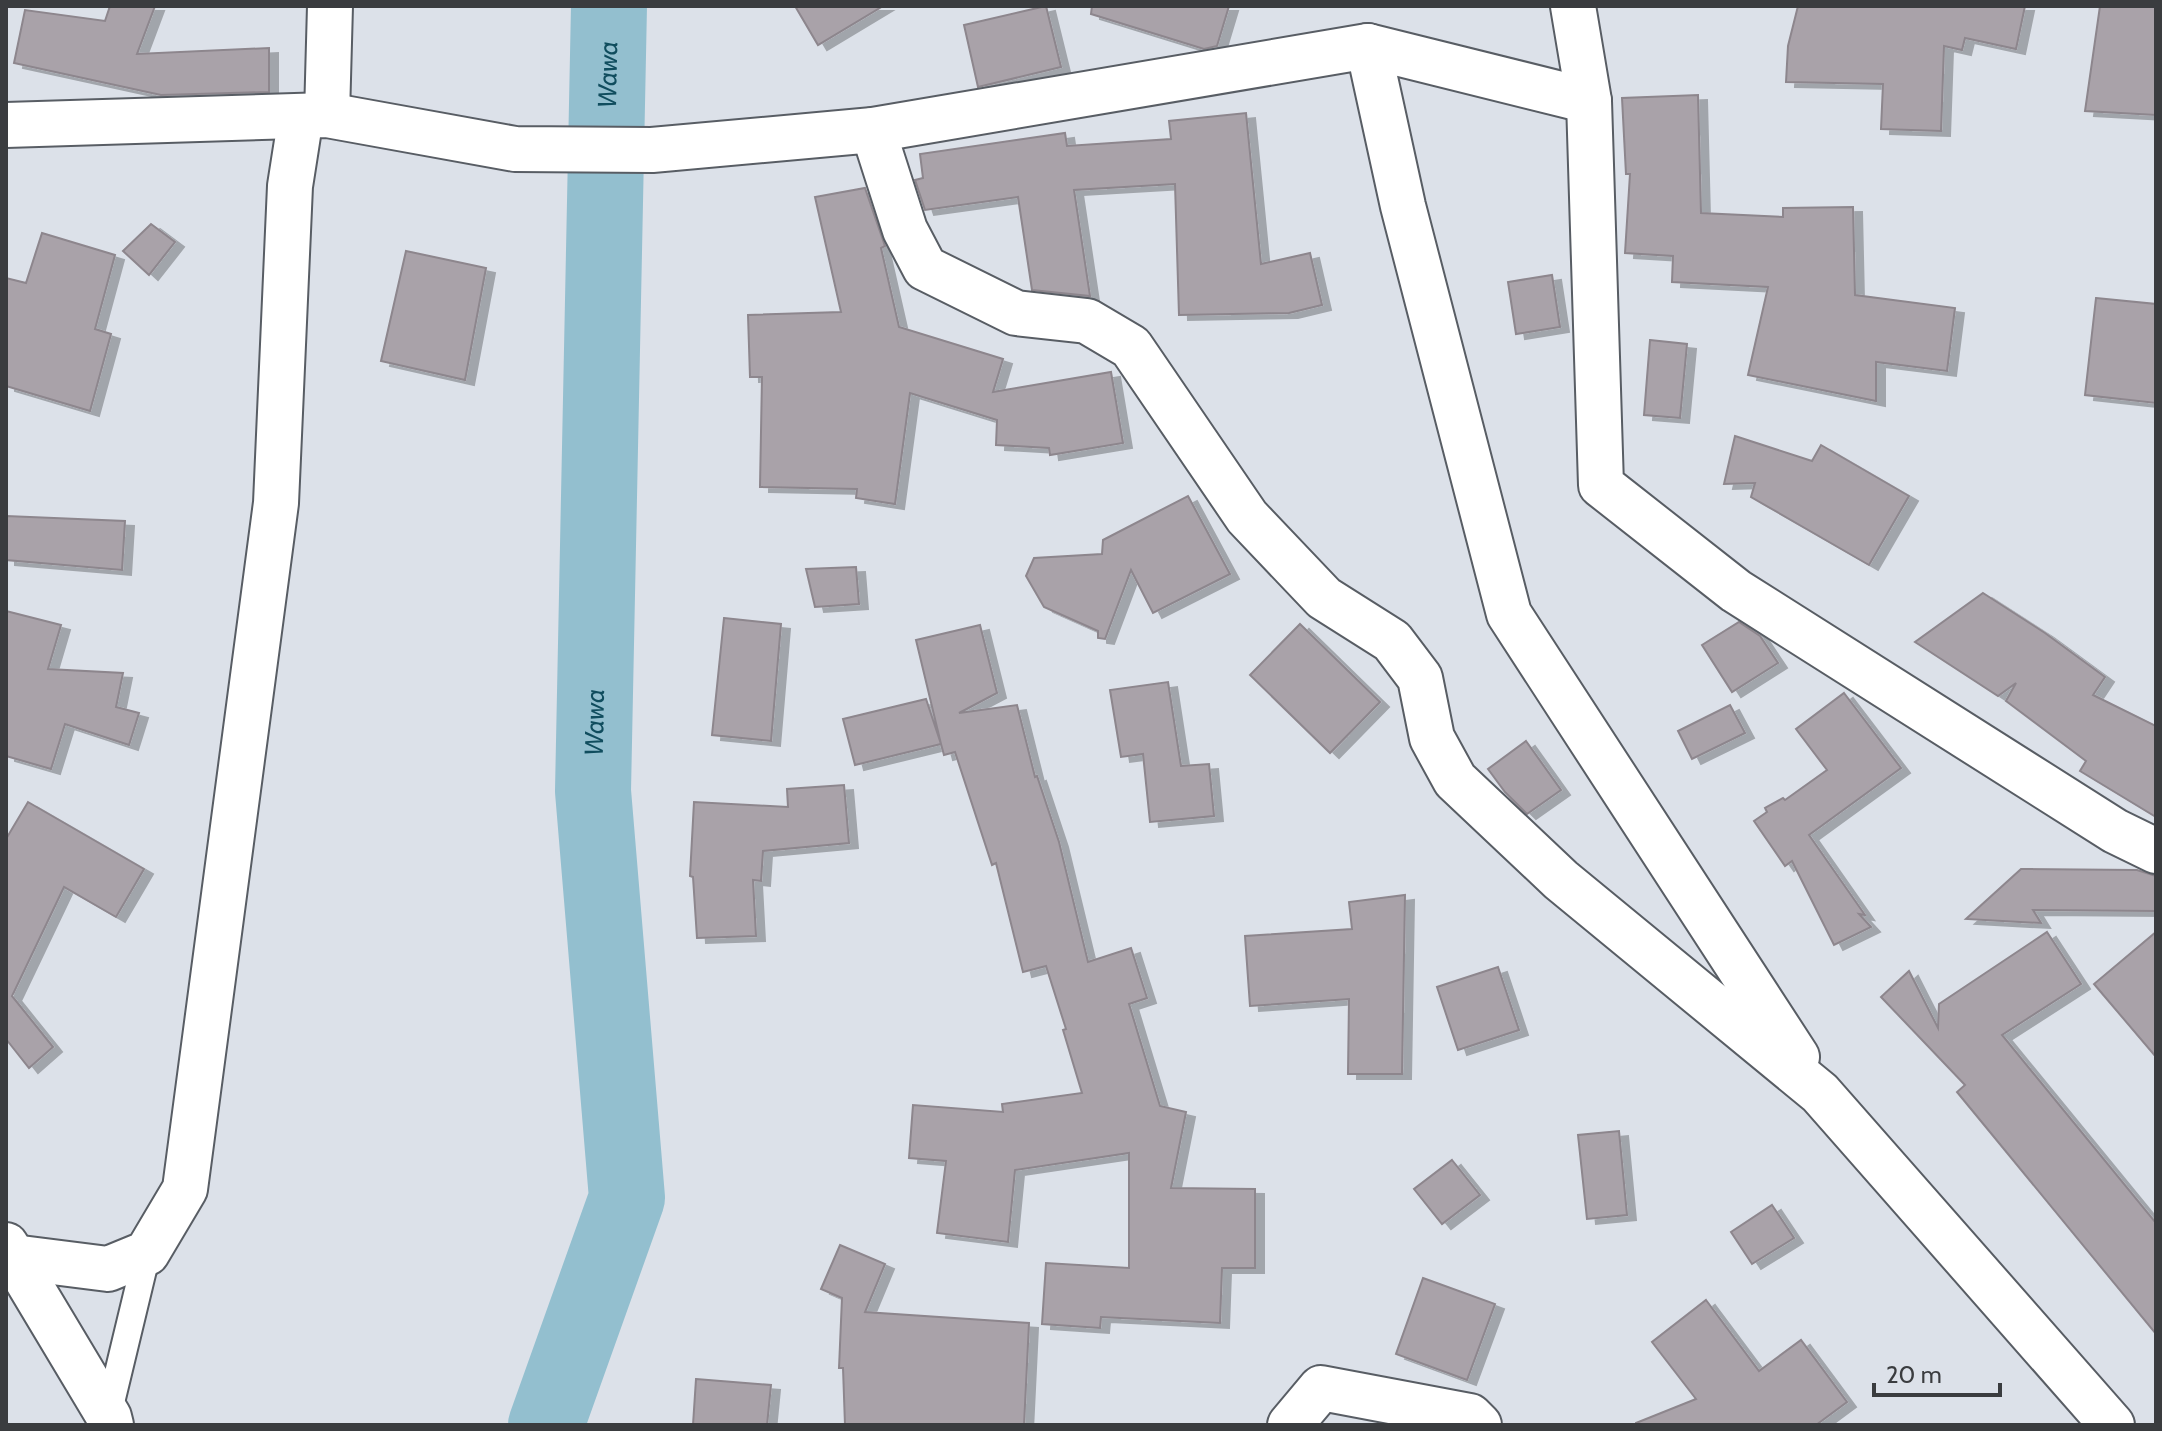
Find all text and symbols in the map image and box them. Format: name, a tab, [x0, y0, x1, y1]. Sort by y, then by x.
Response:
water label: Wawa	[591, 41, 624, 109]
water label: Wawa	[578, 688, 611, 756]
scale bar	[1874, 1347, 2000, 1397]
text: 20 m	[1886, 1360, 1942, 1389]

